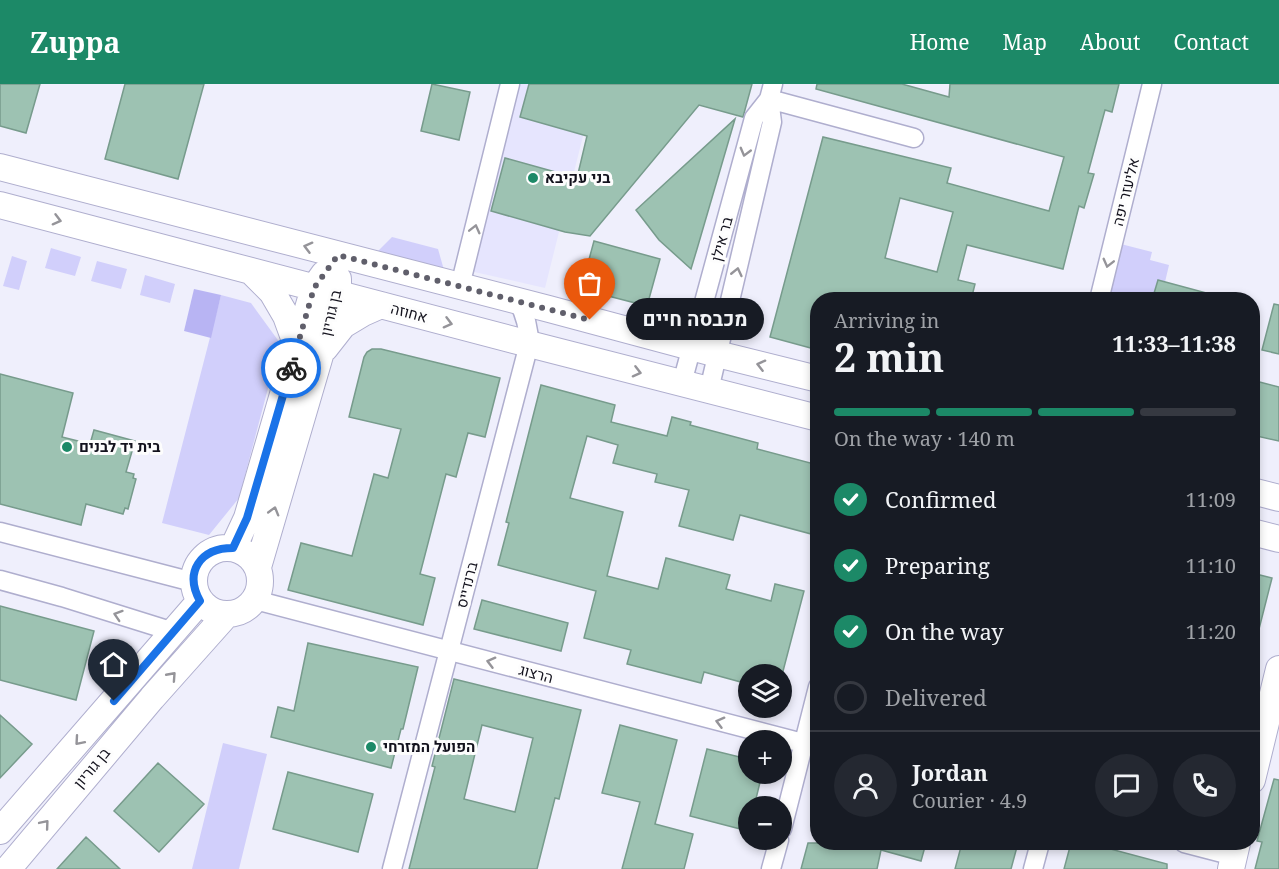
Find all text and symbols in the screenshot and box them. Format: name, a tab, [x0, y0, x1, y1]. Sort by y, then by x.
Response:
text: Zuppa	[30, 23, 120, 61]
text: Home	[910, 28, 970, 56]
text: Map	[1003, 28, 1047, 56]
text: About	[1080, 28, 1141, 56]
text: Contact	[1174, 28, 1249, 56]
one-way arrow	[740, 146, 753, 156]
street label: אליעזר יפה	[1107, 155, 1143, 228]
place label: בני עקיבא	[545, 167, 610, 187]
marker: בני עקיבא	[526, 171, 540, 185]
one-way arrow	[51, 213, 61, 225]
street label: בר אילן	[706, 214, 737, 263]
one-way arrow	[467, 224, 480, 234]
one-way arrow	[303, 241, 313, 254]
pin	[564, 258, 615, 320]
one-way arrow	[1102, 258, 1115, 268]
icon: bag	[573, 267, 606, 300]
one-way arrow	[729, 267, 742, 277]
street label: בן גוריון	[315, 288, 345, 338]
street label: אחוזה	[389, 298, 430, 327]
callout: מכבסה חיים	[626, 299, 764, 341]
text: מכבסה חיים	[643, 305, 748, 332]
text: Arriving in	[834, 307, 939, 334]
one-way arrow	[442, 316, 453, 328]
text: 11:33–11:38	[1112, 328, 1236, 358]
text: 2 min	[834, 330, 944, 383]
courier	[261, 338, 321, 398]
icon: bike	[275, 352, 308, 385]
one-way arrow	[756, 360, 767, 372]
one-way arrow	[632, 364, 642, 377]
text: On the way · 140 m	[834, 425, 1015, 452]
place label: בית יד לבנים	[79, 436, 160, 456]
marker: בית יד לבנים	[60, 440, 74, 454]
icon: check	[834, 483, 867, 516]
text: Confirmed	[885, 484, 996, 514]
text: 11:09	[1186, 486, 1236, 513]
one-way arrow	[267, 506, 279, 517]
icon: check	[834, 549, 867, 582]
text: Preparing	[885, 550, 990, 580]
text: 11:10	[1186, 552, 1236, 579]
street label: ברנדייס	[451, 559, 481, 610]
one-way arrow	[113, 609, 124, 622]
icon: check	[834, 615, 867, 648]
text: On the way	[885, 616, 1004, 646]
text: 11:20	[1186, 618, 1236, 645]
pin	[88, 639, 139, 701]
icon: home	[97, 648, 130, 681]
one-way arrow	[486, 657, 497, 669]
street label: הרצוג	[517, 659, 556, 687]
map controls	[738, 664, 792, 850]
button: layers	[738, 664, 792, 718]
one-way arrow	[165, 672, 176, 682]
text: Delivered	[885, 682, 987, 712]
one-way arrow	[715, 717, 726, 729]
button: +	[738, 730, 792, 784]
one-way arrow	[75, 734, 86, 745]
place label: הפועל המזרחי	[383, 736, 475, 756]
marker: הפועל המזרחי	[364, 740, 378, 754]
street label: בן גוריון	[68, 743, 114, 792]
button: person	[834, 754, 897, 817]
button: chat	[1095, 754, 1158, 817]
button: phone	[1173, 754, 1236, 817]
text: Jordan	[912, 757, 988, 787]
text: Courier · 4.9	[912, 787, 1027, 814]
button: −	[738, 796, 792, 850]
one-way arrow	[38, 820, 49, 831]

